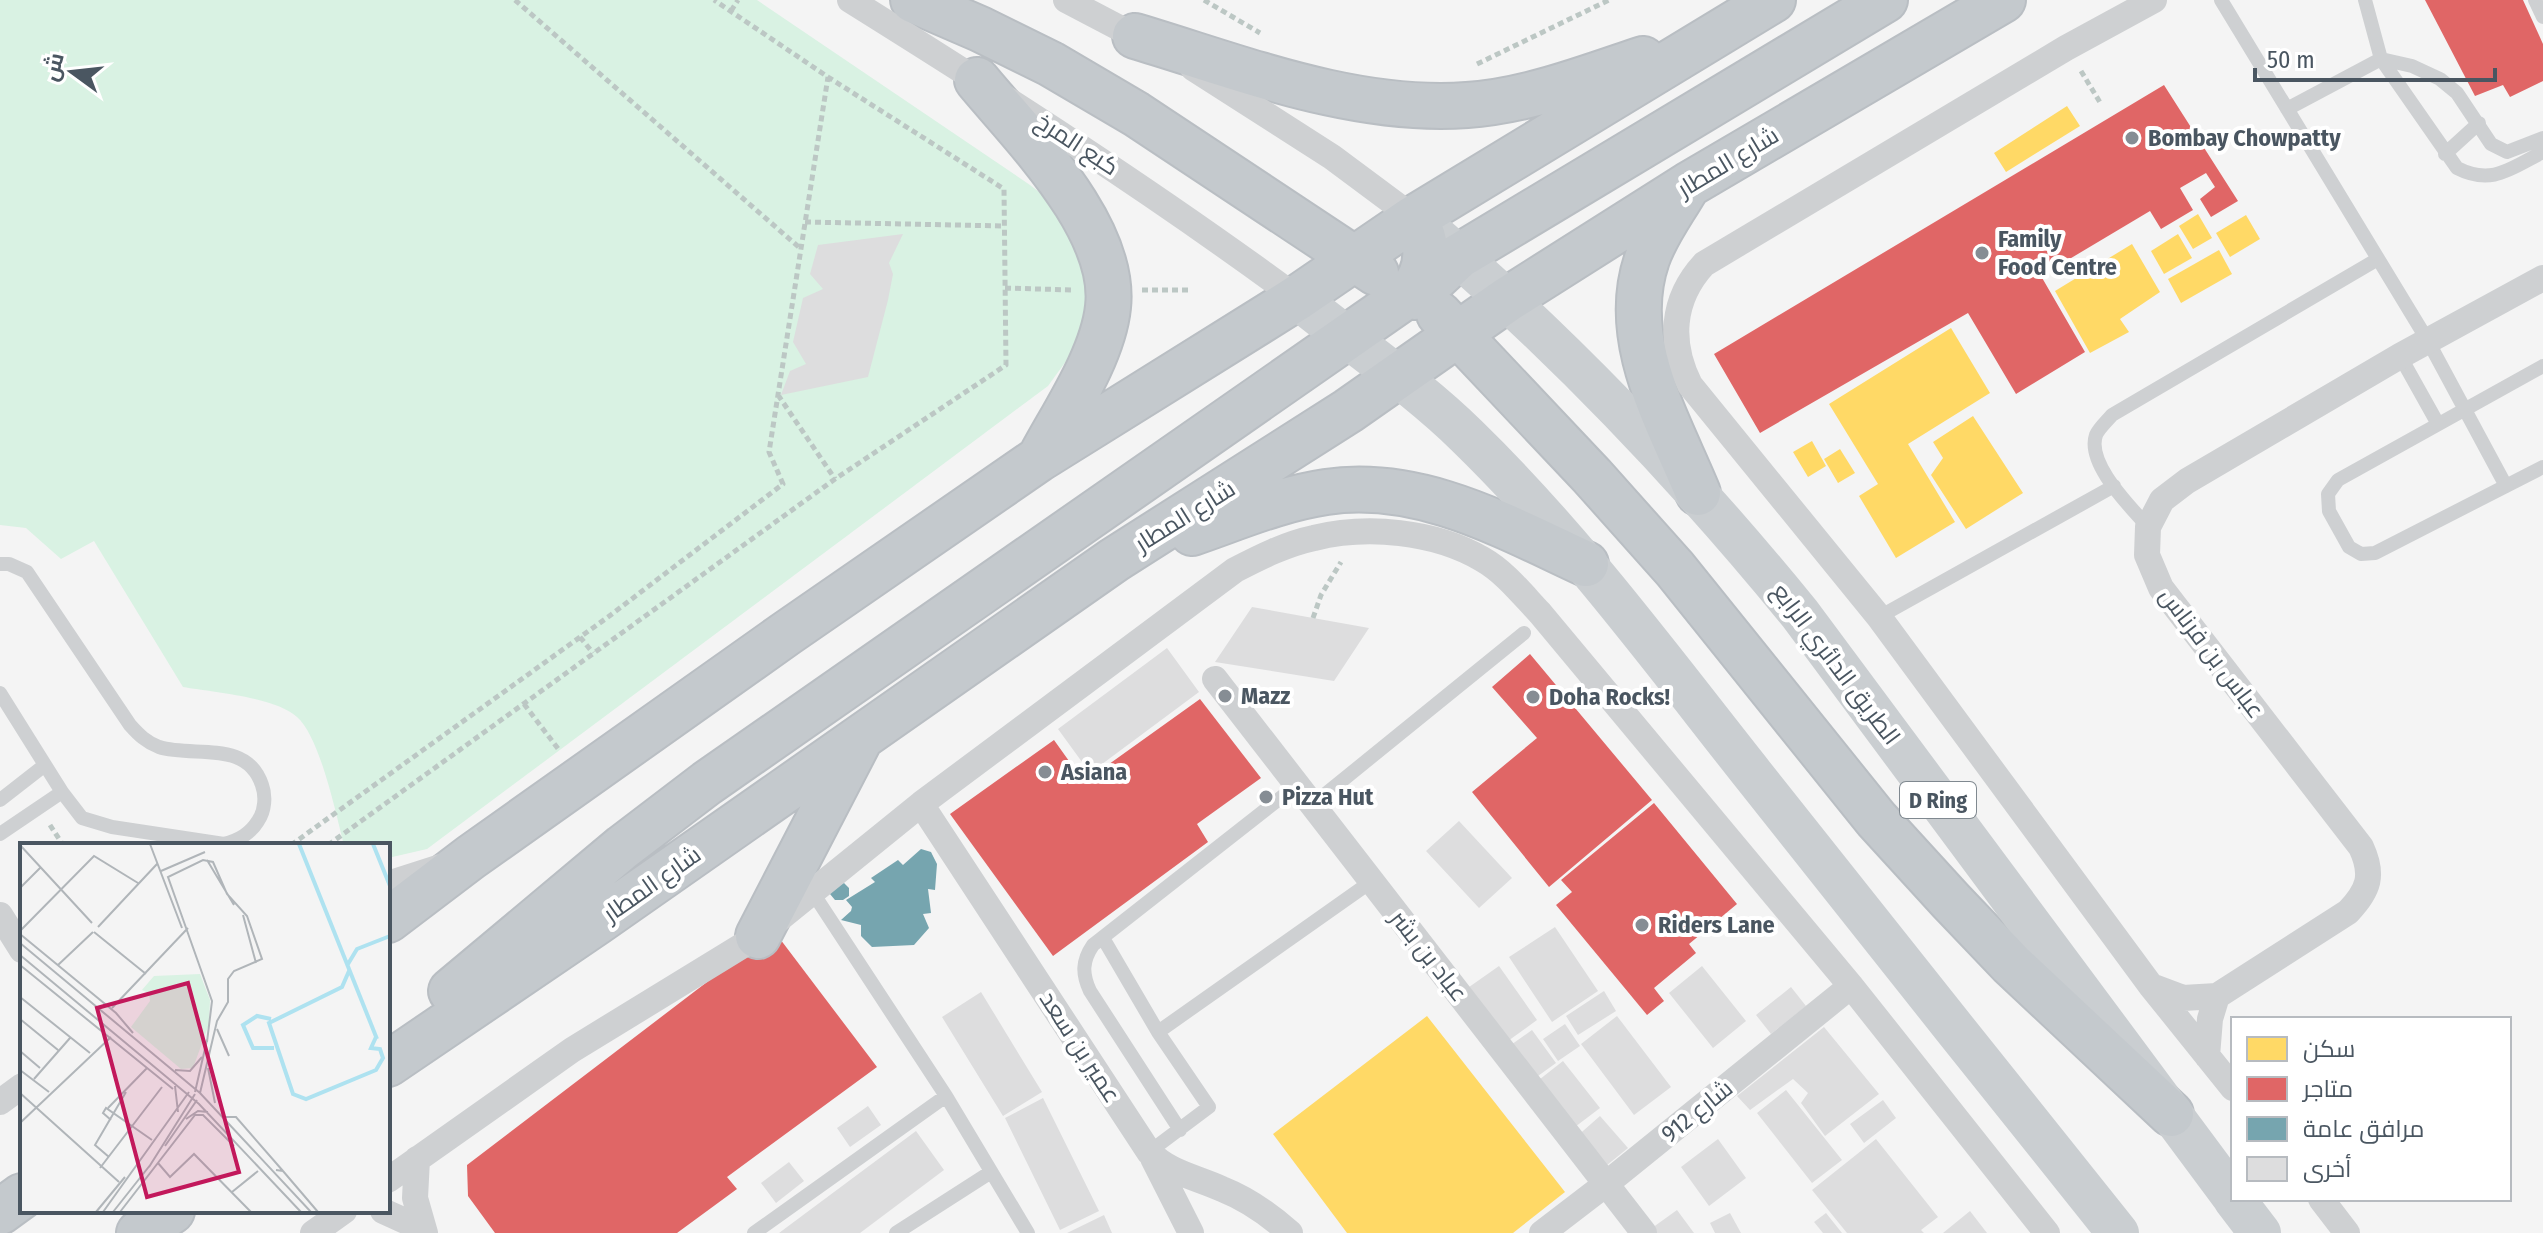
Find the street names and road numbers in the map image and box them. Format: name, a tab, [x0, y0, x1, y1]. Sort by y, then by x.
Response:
street label: كبع المرخ	[1029, 107, 1124, 183]
street label: شارع المطار	[1671, 121, 1785, 206]
street label: شارع المطار	[1128, 474, 1241, 561]
street label: الطريق الدائري الرابع	[1763, 578, 1906, 753]
street label: عباس بن فرناس	[2154, 582, 2270, 724]
road number: D Ring	[1900, 782, 1976, 818]
street label: شارع المطار	[596, 840, 707, 931]
street label: عباد بن بشر	[1383, 903, 1473, 1007]
street label: عمير بن سعد	[1034, 986, 1126, 1108]
street label: شارع 912	[1656, 1074, 1739, 1150]

